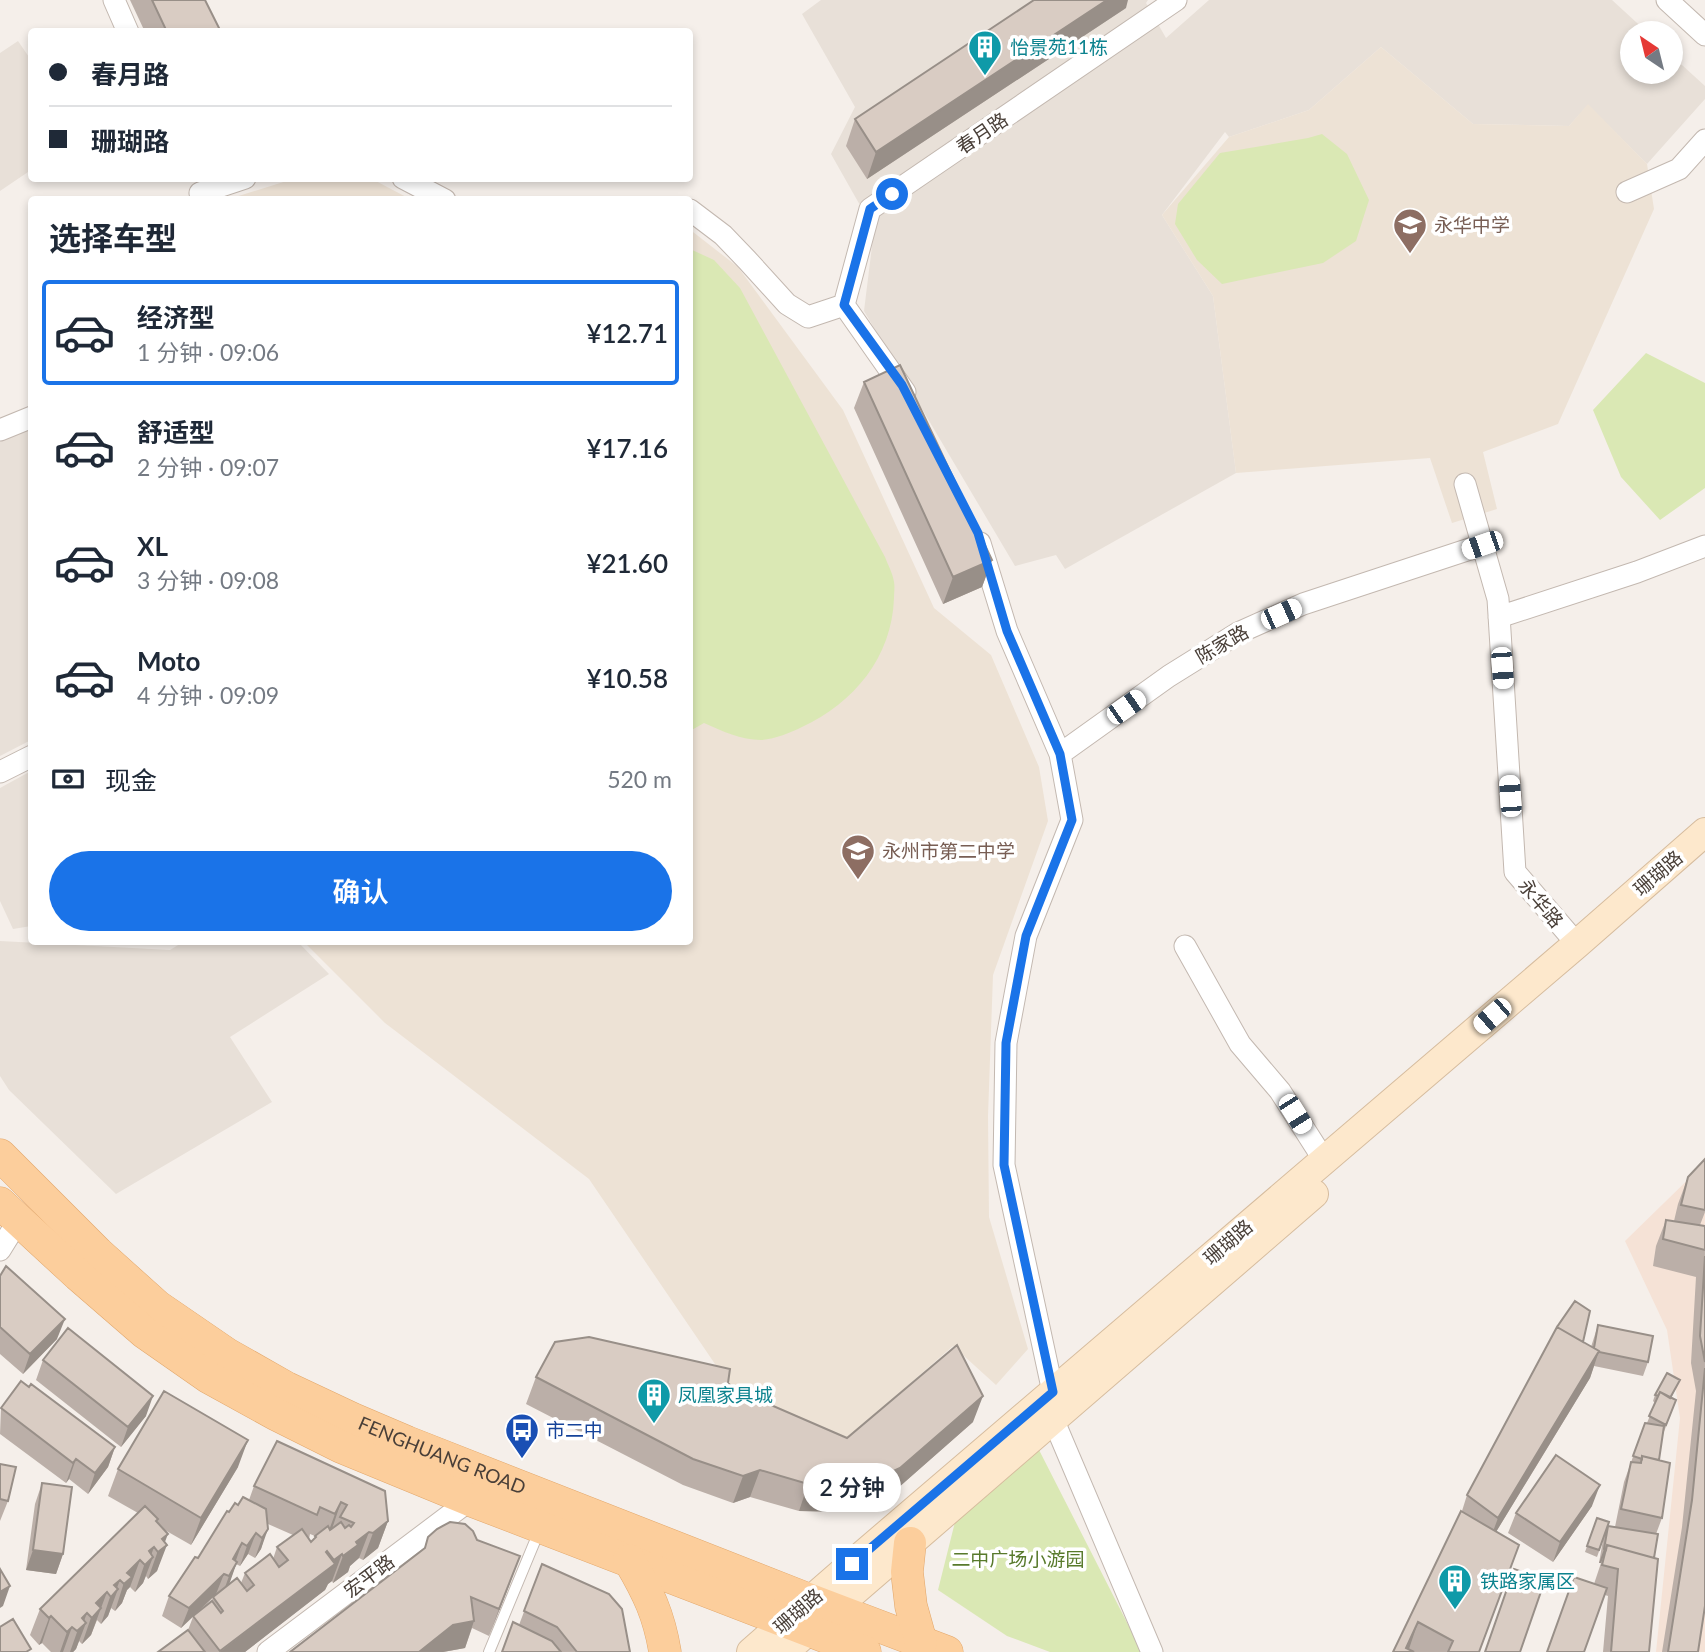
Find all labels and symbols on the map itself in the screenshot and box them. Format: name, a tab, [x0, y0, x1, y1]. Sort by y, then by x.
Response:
north arrow	[1620, 21, 1684, 84]
building icon: 怡景苑11栋	[966, 28, 1004, 77]
place label: 怡景苑11栋	[1010, 35, 1108, 58]
street label: 春月路	[952, 107, 1012, 158]
route start	[876, 178, 908, 210]
school or university icon: 永华中学	[1391, 206, 1429, 255]
place label: 永华中学	[1434, 213, 1510, 236]
car	[1459, 528, 1506, 562]
car	[1258, 596, 1305, 632]
street label: 陈家路	[1191, 619, 1252, 668]
car	[1491, 646, 1514, 690]
car	[1103, 686, 1150, 728]
car	[1499, 774, 1522, 818]
school or university icon: 永州市第二中学	[839, 832, 877, 881]
place label: 永州市第二中学	[882, 839, 1015, 862]
street label: 珊瑚路	[1629, 845, 1687, 900]
street label: 永华路	[1514, 873, 1569, 932]
car	[1470, 994, 1515, 1038]
car	[1275, 1091, 1316, 1137]
street label: 珊瑚路	[1199, 1214, 1257, 1269]
building icon: 凤凰家具城	[635, 1376, 673, 1425]
place label: 凤凰家具城	[678, 1383, 773, 1406]
street label: FENGHUANG ROAD	[355, 1411, 529, 1499]
bus stop icon: 市二中	[503, 1411, 541, 1460]
place label: 市二中	[546, 1418, 603, 1441]
callout: 2 分钟	[803, 1462, 901, 1512]
park label: 二中广场小游园	[951, 1547, 1085, 1570]
route end	[836, 1548, 868, 1580]
street label: 宏平路	[339, 1549, 398, 1602]
building icon: 铁路家属区	[1436, 1562, 1474, 1611]
place label: 铁路家属区	[1480, 1569, 1575, 1592]
street label: 珊瑚路	[769, 1583, 827, 1638]

